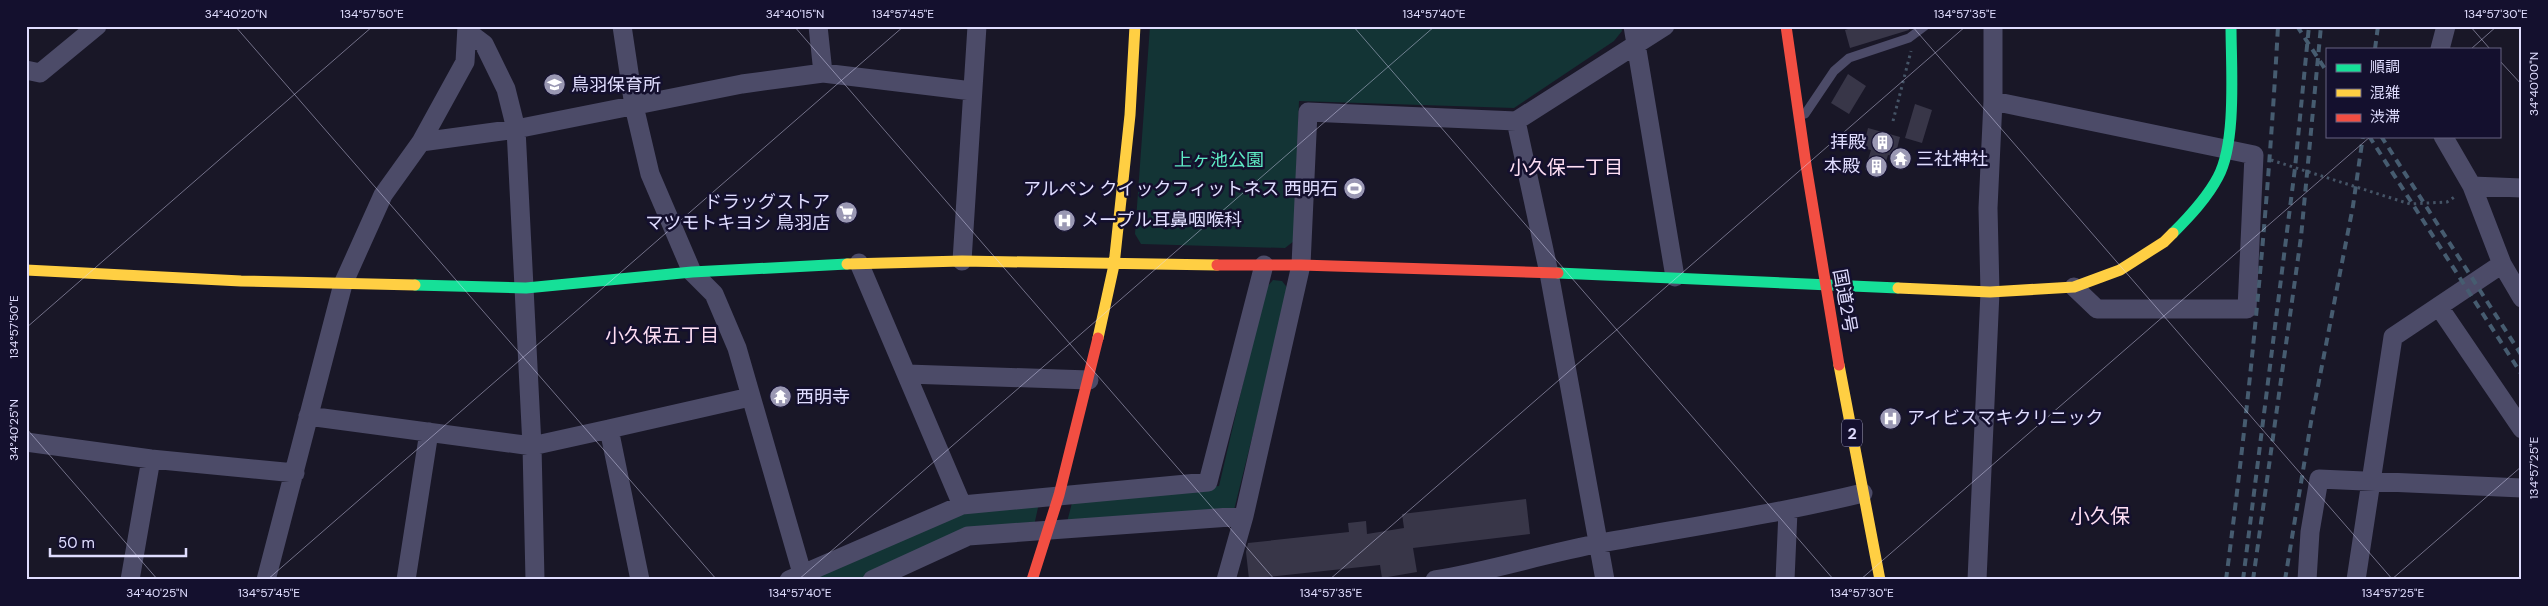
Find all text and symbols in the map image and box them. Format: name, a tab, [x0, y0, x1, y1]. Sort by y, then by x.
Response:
text: 34°40'20"N	[205, 6, 267, 22]
text: 134°57'50"E	[340, 6, 404, 22]
text: 34°40'15"N	[766, 6, 824, 22]
text: 134°57'45"E	[872, 6, 934, 22]
text: 134°57'40"E	[1402, 6, 1466, 22]
text: 134°57'35"E	[1934, 6, 1996, 22]
text: 134°57'30"E	[2464, 6, 2528, 22]
legend	[2326, 48, 2500, 138]
text: 34°40'00"N	[2526, 52, 2542, 116]
text: 順調	[2370, 57, 2400, 77]
school or university icon: 鳥羽保育所	[543, 73, 567, 97]
place label: 鳥羽保育所	[571, 73, 661, 97]
text: 混雑	[2370, 83, 2400, 103]
text: 渋滞	[2370, 107, 2400, 127]
place label: 拝殿	[1830, 130, 1866, 154]
building icon: 拝殿	[1870, 130, 1894, 154]
temple icon: 三社神社	[1888, 147, 1912, 171]
place label: 三社神社	[1916, 147, 1988, 171]
park label: 上ヶ池公園	[1174, 148, 1264, 172]
place label: 本殿	[1824, 154, 1860, 178]
building icon: 本殿	[1864, 154, 1888, 178]
district label: 小久保一丁目	[1509, 155, 1623, 180]
place label: アルペン クイックフィットネス 西明石	[1023, 177, 1338, 201]
sports icon: アルペン クイックフィットネス 西明石	[1342, 177, 1366, 201]
place label: ドラッグストア マツモトキヨシ 鳥羽店	[645, 190, 830, 235]
supermarket icon: ドラッグストア マツモトキヨシ 鳥羽店	[834, 200, 858, 224]
hospital icon: メープル耳鼻咽喉科	[1053, 208, 1077, 232]
place label: メープル耳鼻咽喉科	[1081, 208, 1242, 232]
street label: 国道2号	[1828, 267, 1862, 335]
text: 134°57'50"E	[6, 295, 22, 359]
district label: 小久保五丁目	[605, 323, 719, 348]
temple icon: 西明寺	[768, 385, 792, 409]
place label: 西明寺	[796, 385, 850, 409]
text: 34°40'25"N	[6, 399, 22, 461]
hospital icon: アイビスマキクリニック	[1879, 406, 1903, 430]
place label: アイビスマキクリニック	[1907, 406, 2104, 430]
road number: 2	[1842, 419, 1862, 446]
text: 134°57'25"E	[2526, 437, 2542, 499]
district label: 小久保	[2070, 503, 2130, 529]
scale bar	[50, 526, 186, 558]
text: 50 m	[58, 533, 95, 553]
text: 34°40'25"N	[126, 585, 188, 601]
text: 134°57'45"E	[238, 585, 300, 601]
text: 134°57'40"E	[768, 585, 832, 601]
text: 134°57'35"E	[1300, 585, 1362, 601]
text: 134°57'30"E	[1830, 585, 1894, 601]
text: 134°57'25"E	[2362, 585, 2424, 601]

